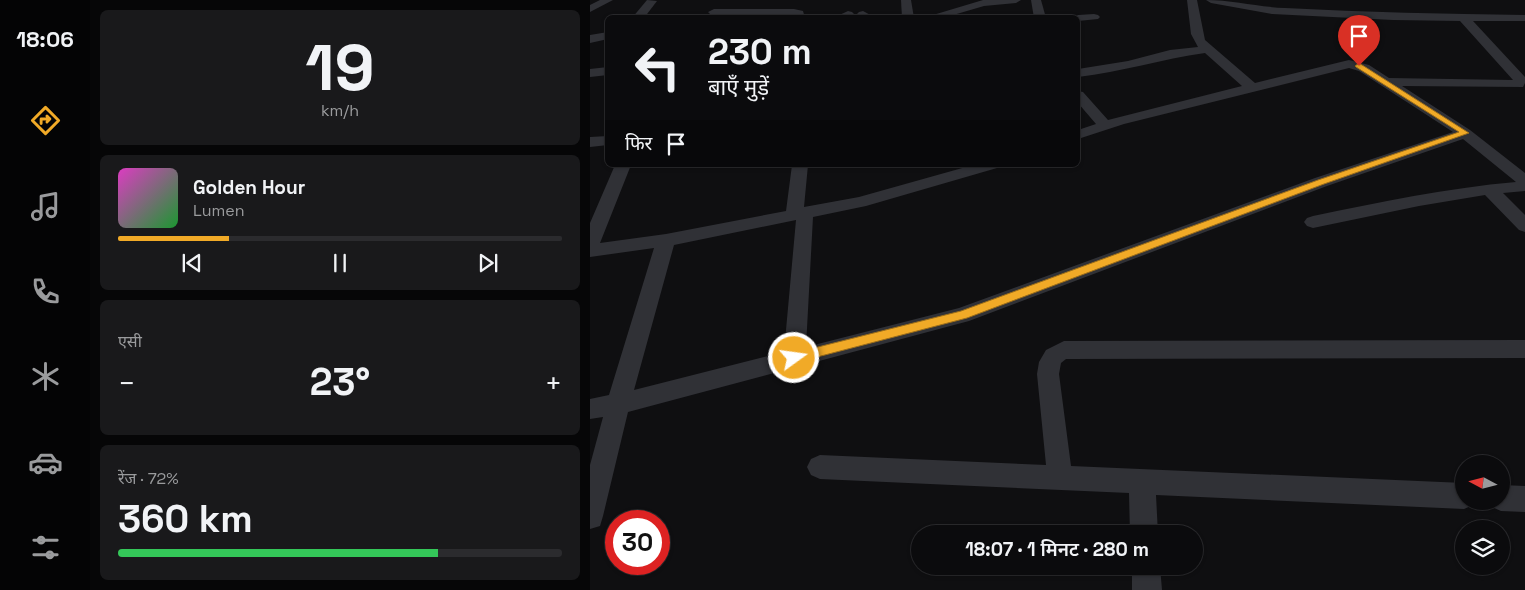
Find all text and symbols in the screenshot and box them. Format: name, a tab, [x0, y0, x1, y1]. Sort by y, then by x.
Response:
pin	[1338, 15, 1380, 66]
icon: arrive	[1345, 22, 1373, 50]
text: 18:06	[16, 25, 74, 53]
text: 19	[305, 26, 375, 109]
text: 230 m	[708, 30, 812, 74]
icon: left	[625, 35, 690, 100]
text: बाएँ मुड़ें	[708, 73, 769, 101]
text: km/h	[321, 100, 359, 121]
icon: directions	[28, 103, 63, 138]
icon: arrive	[662, 130, 690, 158]
text: फिर	[625, 131, 652, 156]
text: Golden Hour	[193, 175, 305, 200]
icon: music	[28, 189, 63, 224]
text: Lumen	[193, 200, 245, 221]
icon: previous	[178, 249, 206, 277]
icon: pause	[326, 249, 354, 277]
icon: next	[474, 249, 502, 277]
icon: phone	[28, 274, 63, 309]
text: एसी	[118, 331, 142, 352]
position arrow	[767, 331, 819, 383]
text: 23°	[310, 358, 370, 406]
icon: climate	[28, 359, 63, 394]
text: −	[118, 365, 135, 401]
text: +	[545, 365, 562, 401]
icon: car	[28, 445, 63, 480]
north arrow	[1455, 455, 1510, 510]
map controls	[1455, 455, 1510, 575]
text: रेंज · 72%	[118, 468, 179, 489]
text: 360 km	[118, 495, 253, 543]
speed limit sign: 30	[605, 510, 670, 575]
button: layers	[1455, 520, 1510, 575]
icon: filters	[28, 530, 63, 565]
text: 18:07 · 1 मिनट · 280 m	[965, 537, 1149, 562]

